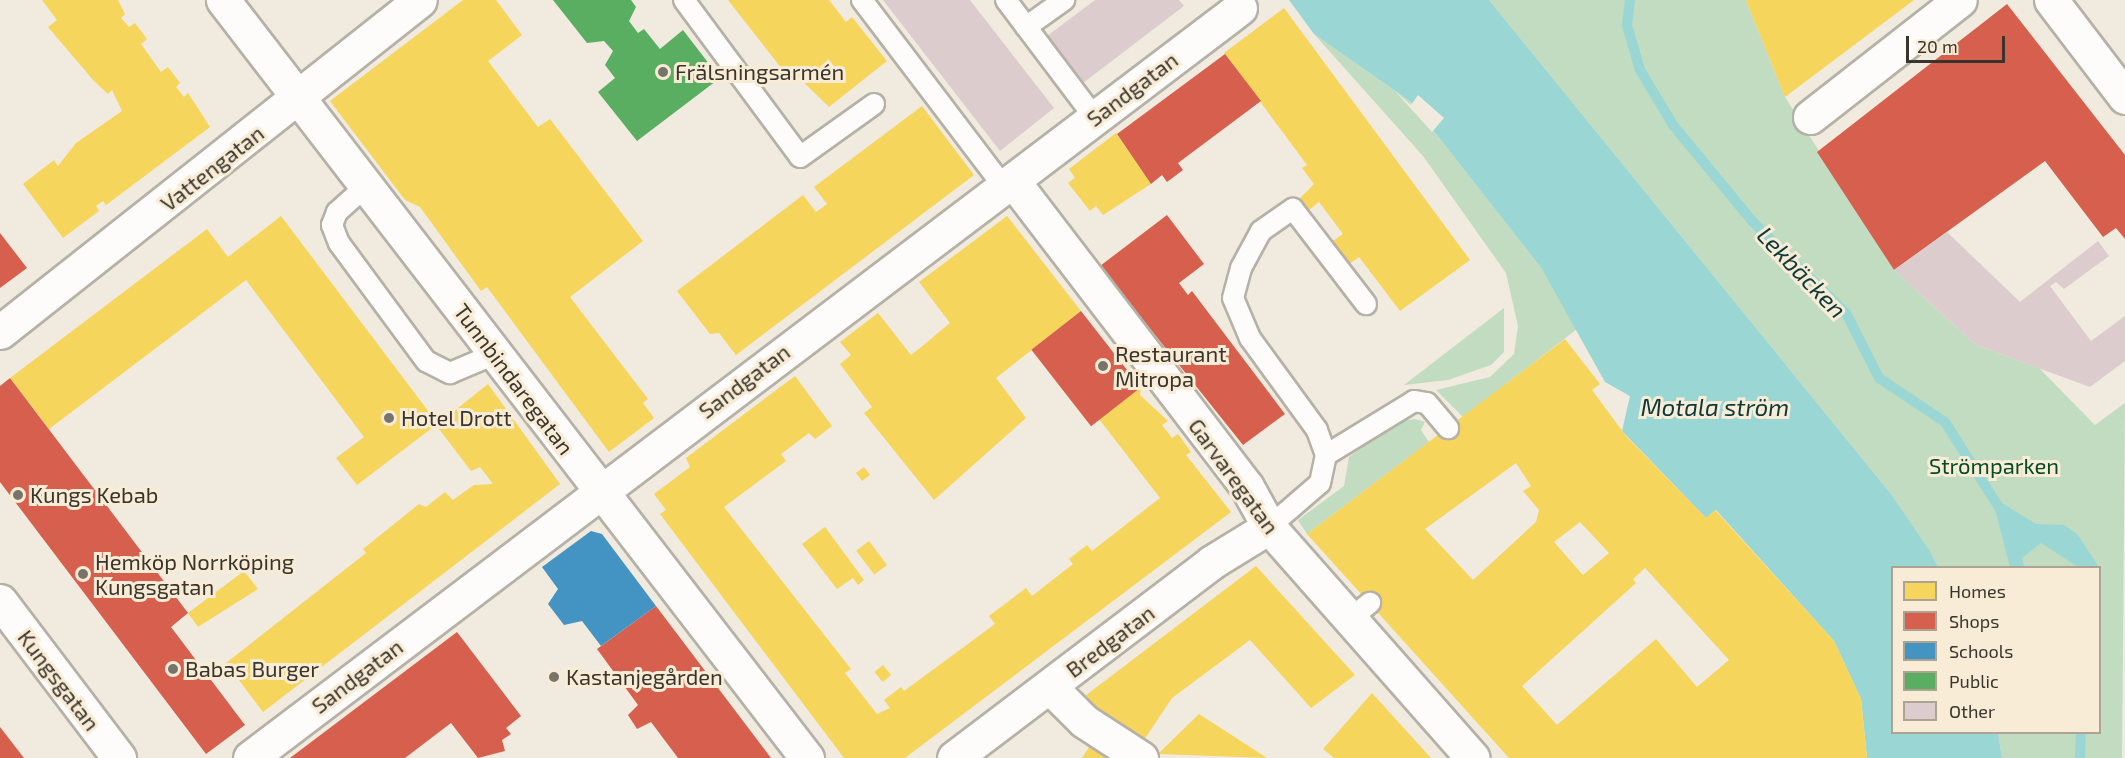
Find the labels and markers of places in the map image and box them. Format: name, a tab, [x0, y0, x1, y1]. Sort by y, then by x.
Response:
place label: Frälsningsarmén	[675, 59, 844, 85]
marker: Frälsningsarmén	[656, 65, 670, 79]
place label: Restaurant Mitropa	[1115, 340, 1227, 392]
marker: Restaurant Mitropa	[1096, 359, 1110, 373]
place label: Hotel Drott	[401, 405, 512, 431]
marker: Hotel Drott	[382, 411, 396, 425]
place label: Kungs Kebab	[30, 482, 158, 508]
marker: Kungs Kebab	[11, 488, 25, 502]
place label: Hemköp Norrköping Kungsgatan	[95, 548, 294, 600]
marker: Hemköp Norrköping Kungsgatan	[76, 567, 90, 581]
place label: Babas Burger	[185, 656, 319, 682]
marker: Babas Burger	[166, 662, 180, 676]
place label: Kastanjegården	[566, 664, 723, 690]
marker: Kastanjegården	[547, 670, 561, 684]

